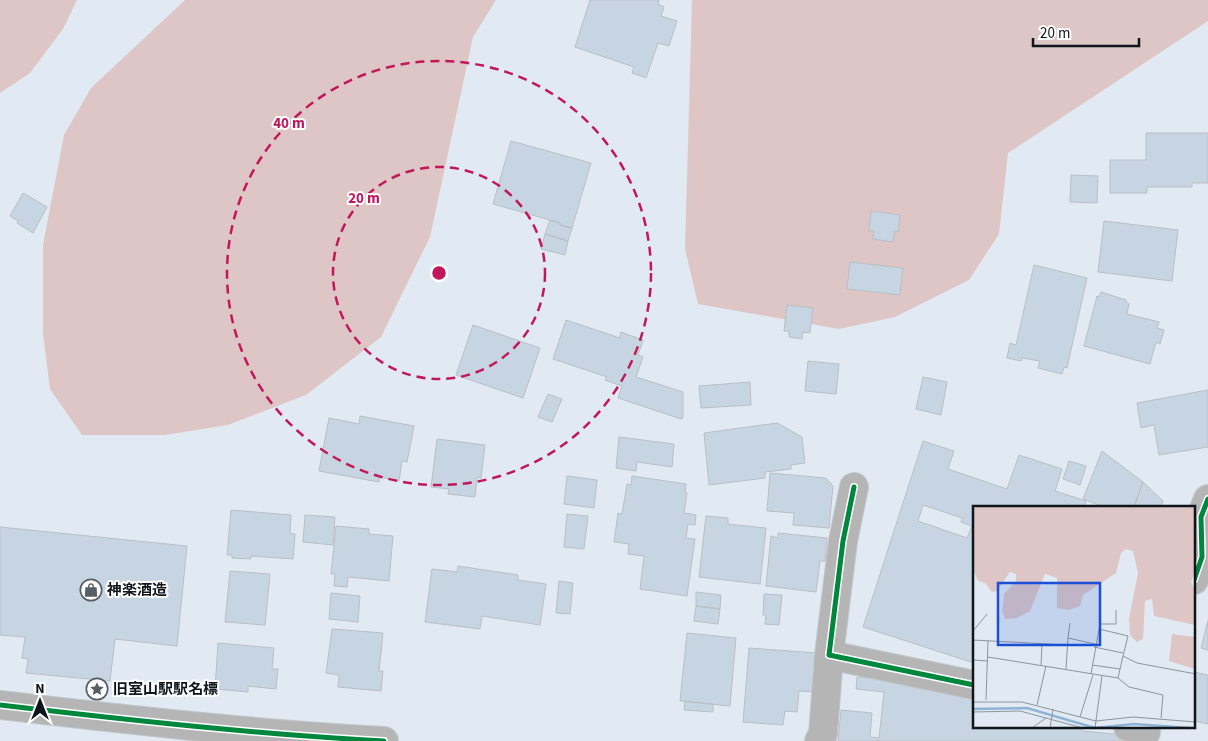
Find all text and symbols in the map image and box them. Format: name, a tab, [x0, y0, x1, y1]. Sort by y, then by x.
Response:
scale bar	[1033, 15, 1139, 47]
text: 20 m	[1040, 23, 1070, 44]
text: 40 m	[273, 113, 305, 134]
text: 20 m	[348, 188, 380, 209]
centre of rings	[430, 264, 448, 282]
inset map	[973, 506, 1196, 728]
shop icon: 神楽酒造	[79, 578, 103, 602]
place label: 神楽酒造	[106, 580, 167, 601]
north arrow	[15, 676, 65, 726]
place icon: 旧室山駅駅名標	[85, 677, 109, 701]
text: N	[35, 679, 45, 699]
place label: 旧室山駅駅名標	[113, 679, 218, 700]

